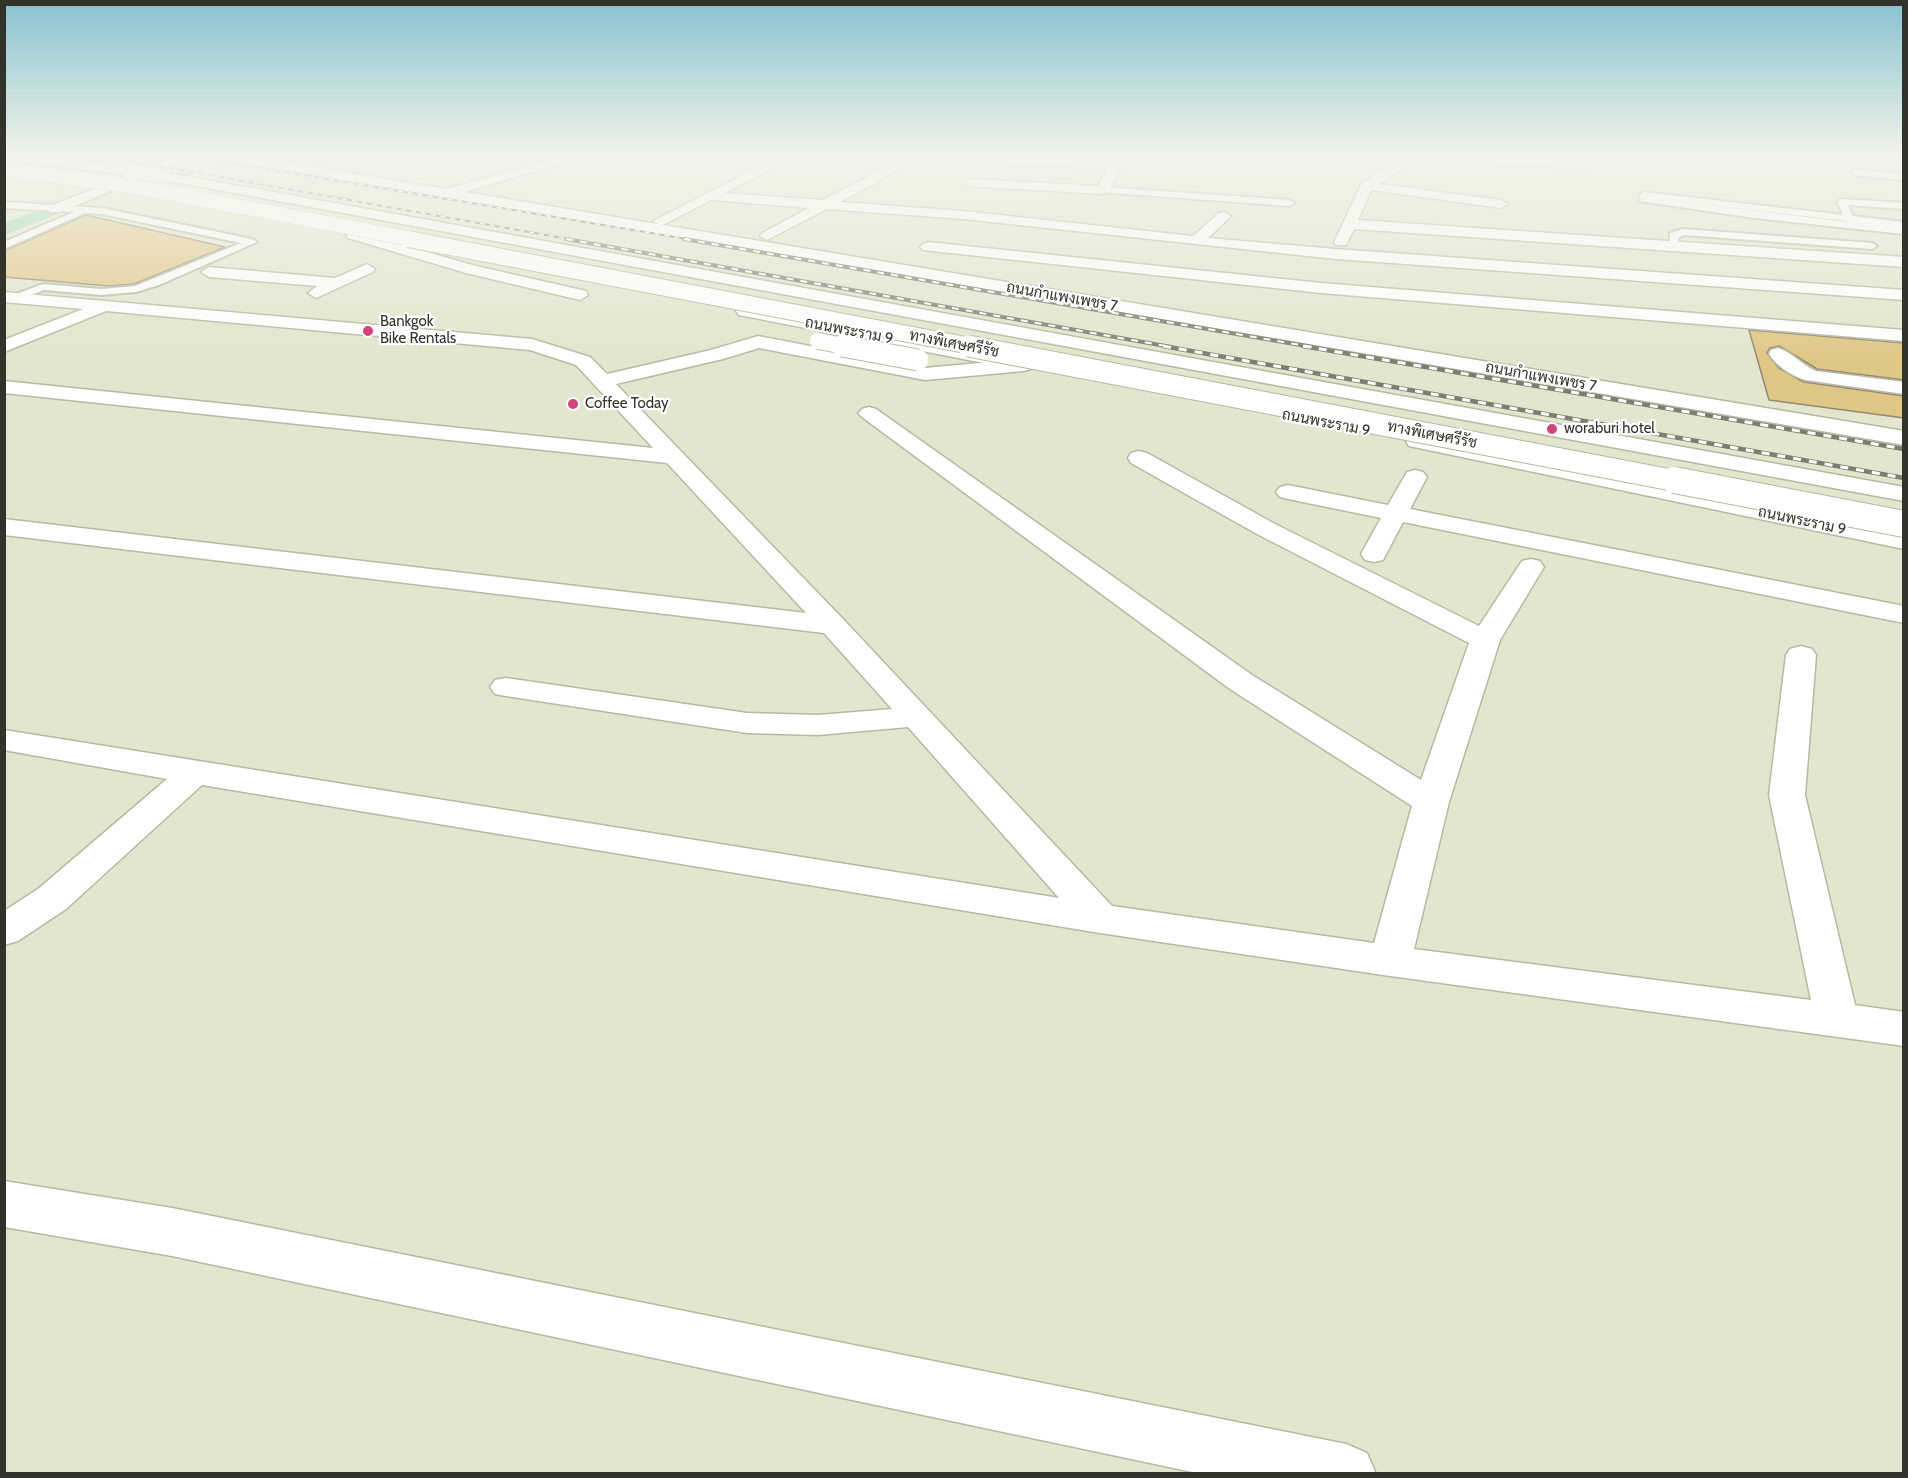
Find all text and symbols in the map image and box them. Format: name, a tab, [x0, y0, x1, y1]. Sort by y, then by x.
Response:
street label: ถนนกำแพงเพชร 7	[1005, 278, 1119, 316]
place label: Bankgok Bike Rentals	[380, 313, 456, 348]
street label: ถนนพระราม 9	[803, 314, 895, 348]
marker: Bankgok Bike Rentals	[361, 324, 375, 338]
street label: ทางพิเศษศรีรัช	[908, 326, 1000, 362]
street label: ถนนกำแพงเพชร 7	[1484, 358, 1598, 396]
place label: Coffee Today	[585, 395, 669, 413]
marker: Coffee Today	[566, 397, 580, 411]
street label: ถนนพระราม 9	[1280, 406, 1372, 440]
street label: ทางพิเศษศรีรัช	[1386, 417, 1478, 453]
place label: woraburi hotel	[1564, 420, 1655, 438]
marker: woraburi hotel	[1545, 422, 1559, 436]
street label: ถนนพระราม 9	[1756, 503, 1848, 539]

